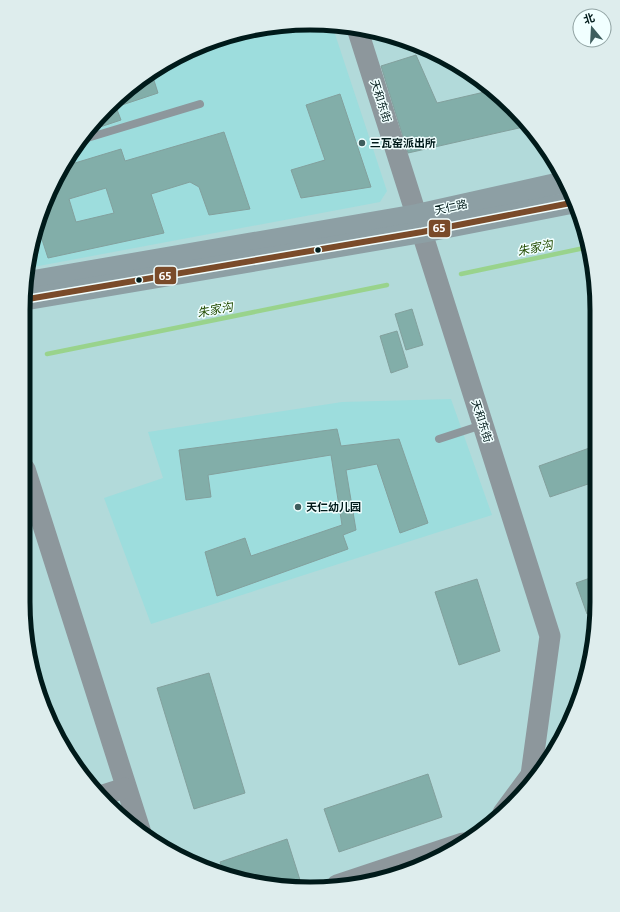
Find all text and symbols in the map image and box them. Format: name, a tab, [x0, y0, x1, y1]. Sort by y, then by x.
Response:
north arrow	[572, 8, 612, 48]
text: 北	[582, 11, 596, 27]
street label: 天和东街	[368, 78, 394, 124]
place label: 三瓦窑派出所	[370, 137, 436, 150]
marker: 三瓦窑派出所	[357, 138, 367, 148]
street label: 天仁路	[434, 197, 469, 218]
line badge: 65	[428, 219, 451, 238]
text: 65	[433, 222, 445, 235]
water label: 朱家沟	[516, 237, 556, 259]
unlabelled marker	[313, 245, 323, 255]
line badge: 65	[154, 266, 177, 285]
text: 65	[159, 270, 171, 283]
unlabelled marker	[134, 275, 144, 285]
water label: 朱家沟	[196, 299, 236, 320]
street label: 天和东街	[469, 398, 495, 444]
place label: 天仁幼儿园	[306, 501, 361, 514]
marker: 天仁幼儿园	[293, 502, 303, 512]

